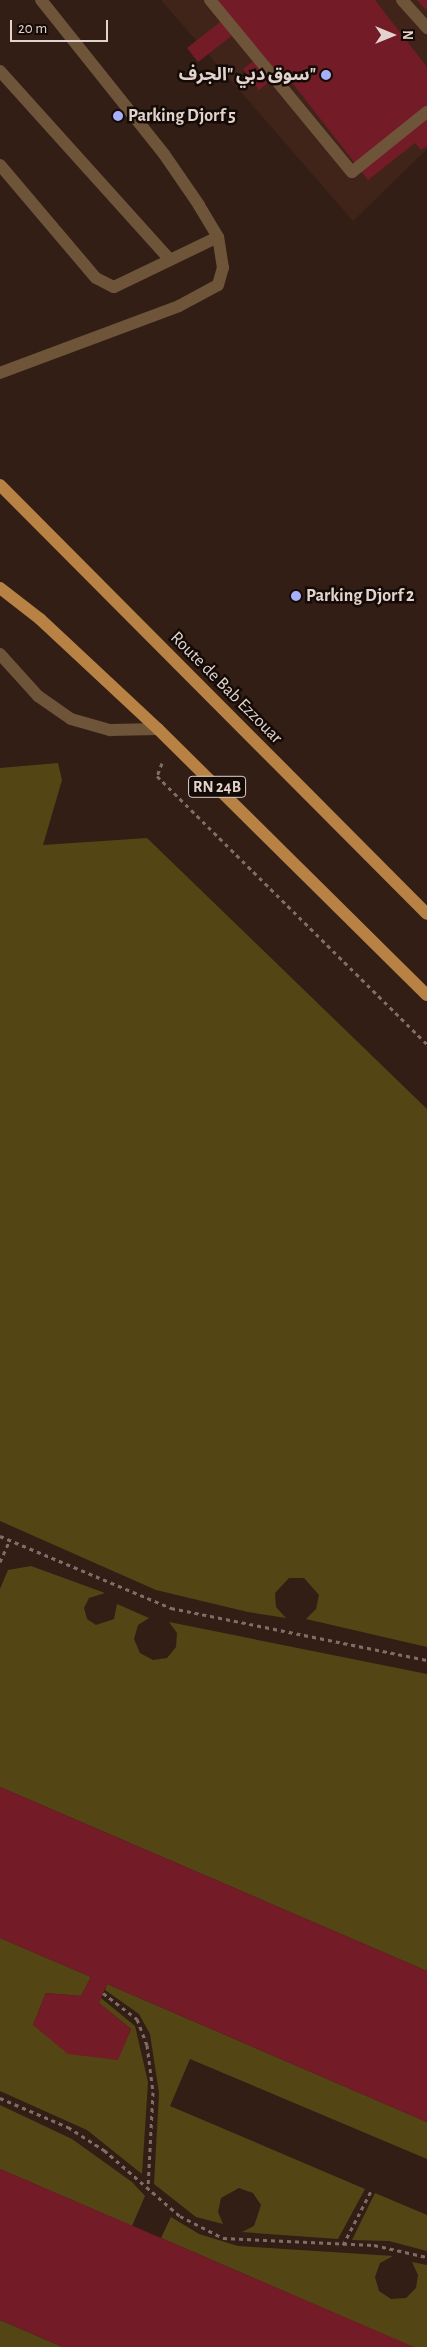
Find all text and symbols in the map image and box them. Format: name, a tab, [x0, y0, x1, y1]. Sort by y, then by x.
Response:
scale bar	[12, 10, 110, 42]
north arrow	[367, 10, 417, 60]
text: 20 m	[18, 21, 47, 36]
text: N	[400, 30, 414, 40]
place label: سوق دبي "الجرف"	[179, 64, 316, 86]
marker: سوق دبي "الجرف"	[320, 69, 332, 81]
place label: Parking Djorf 5	[128, 105, 236, 127]
marker: Parking Djorf 5	[112, 110, 124, 122]
place label: Parking Djorf 2	[306, 585, 415, 607]
marker: Parking Djorf 2	[290, 590, 302, 602]
street label: Route de Bab Ezzouar	[165, 627, 287, 749]
road number: RN 24B	[187, 774, 247, 800]

